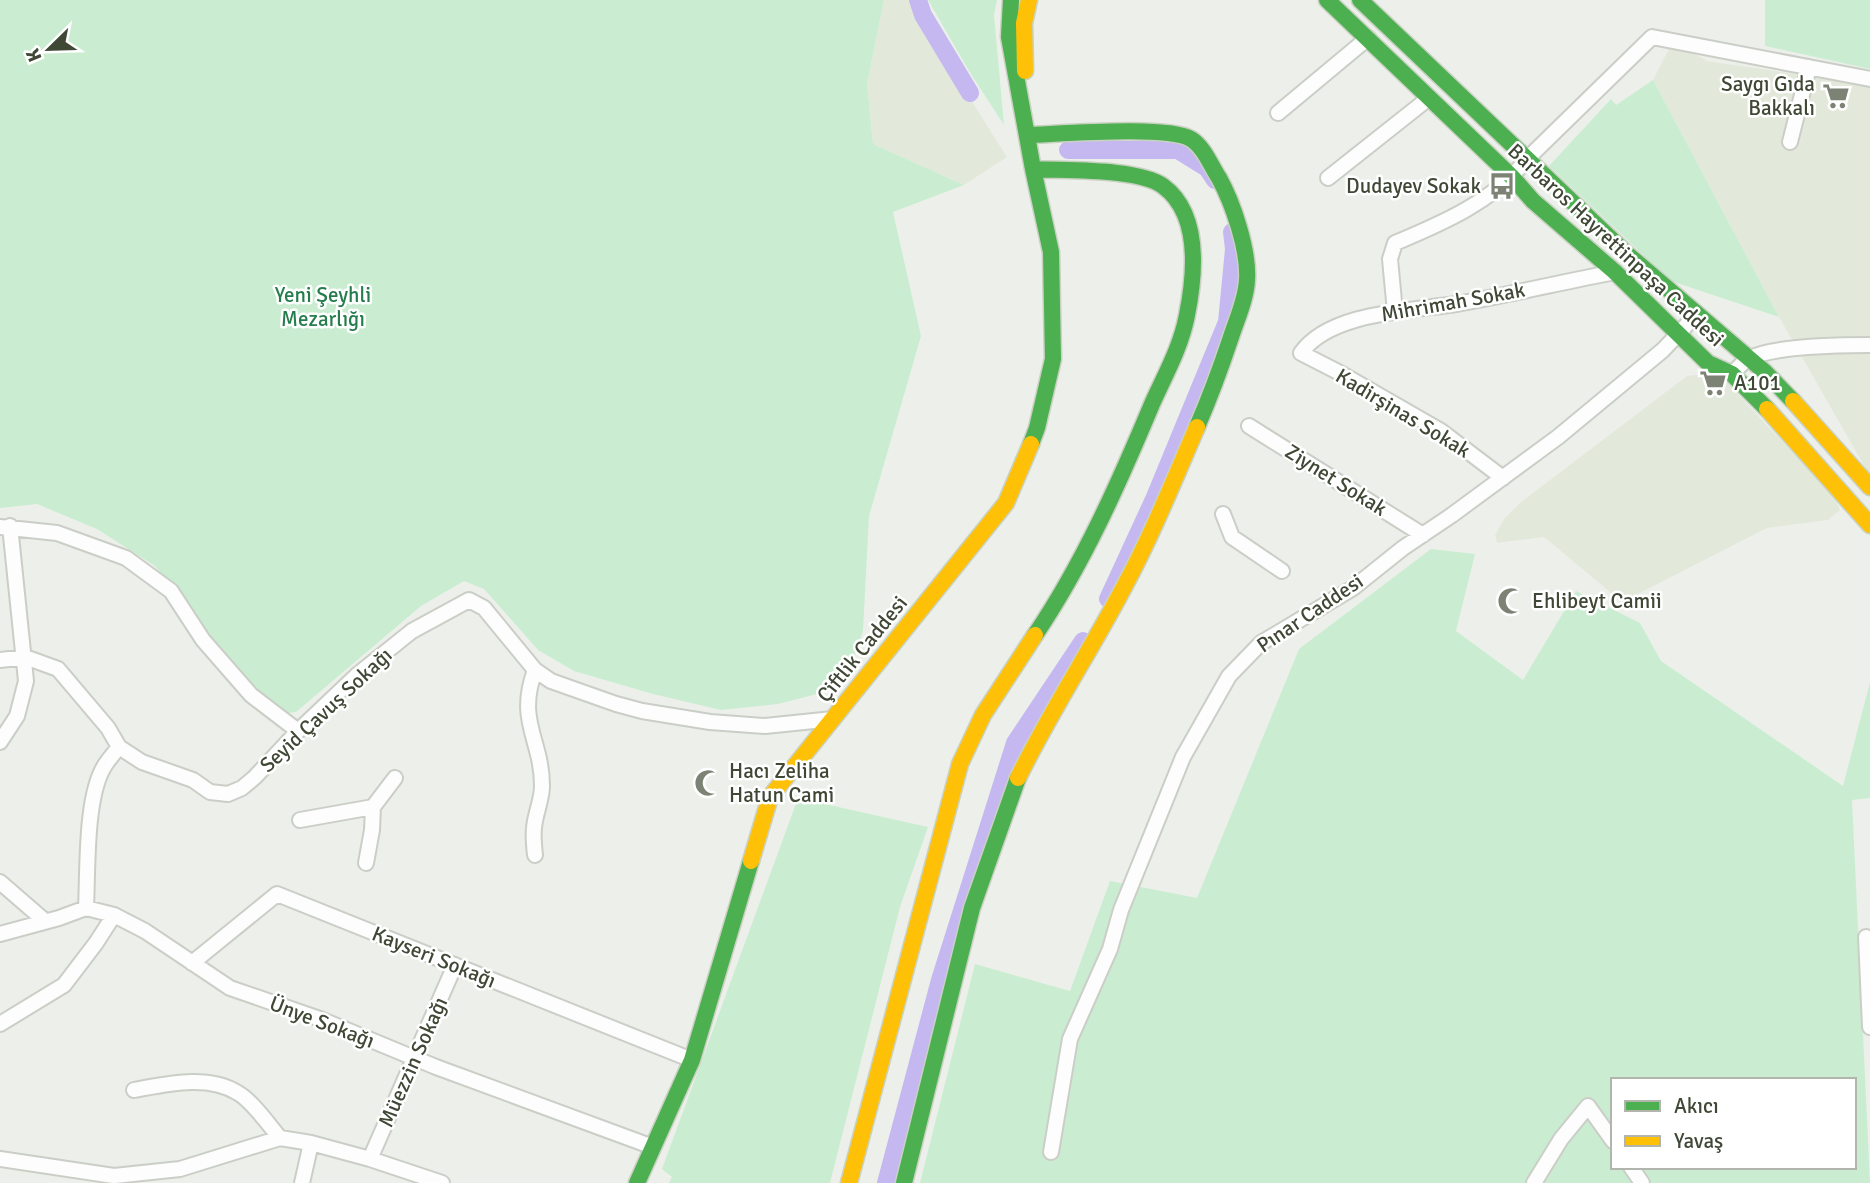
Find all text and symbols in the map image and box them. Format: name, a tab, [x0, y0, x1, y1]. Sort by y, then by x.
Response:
north arrow	[14, 14, 84, 84]
text: K	[21, 45, 48, 65]
place label: Saygı Gıda Bakkalı	[1721, 71, 1815, 121]
supermarket icon: Saygı Gıda Bakkalı	[1821, 81, 1851, 111]
street label: Barbaros Hayrettinpaşa Caddesi	[1503, 138, 1729, 352]
bus stop icon: Dudayev Sokak	[1487, 171, 1517, 201]
place label: Dudayev Sokak	[1346, 173, 1481, 199]
street label: Mihrimah Sokak	[1379, 276, 1527, 327]
park label: Yeni Şeyhli Mezarlığı	[275, 282, 371, 332]
street label: Kadirşinas Sokak	[1331, 363, 1476, 464]
supermarket icon: A101	[1698, 368, 1728, 398]
place label: A101	[1734, 370, 1781, 396]
street label: Ziynet Sokak	[1280, 438, 1392, 522]
street label: Pınar Caddesi	[1252, 568, 1368, 658]
mosque icon: Ehlibeyt Camii	[1496, 586, 1526, 616]
place label: Ehlibeyt Camii	[1532, 588, 1662, 614]
street label: Çiftlik Caddesi	[811, 590, 913, 708]
street label: Seyid Çavuş Sokağı	[254, 642, 398, 778]
place label: Hacı Zeliha Hatun Cami	[729, 758, 834, 808]
mosque icon: Hacı Zeliha Hatun Cami	[693, 768, 723, 798]
street label: Kayseri Sokağı	[368, 920, 500, 994]
street label: Ünye Sokağı	[266, 990, 378, 1054]
street label: Müezzin Sokağı	[373, 993, 453, 1131]
legend	[1611, 1078, 1856, 1169]
text: Akıcı	[1674, 1093, 1719, 1119]
text: Yavaş	[1674, 1128, 1723, 1154]

